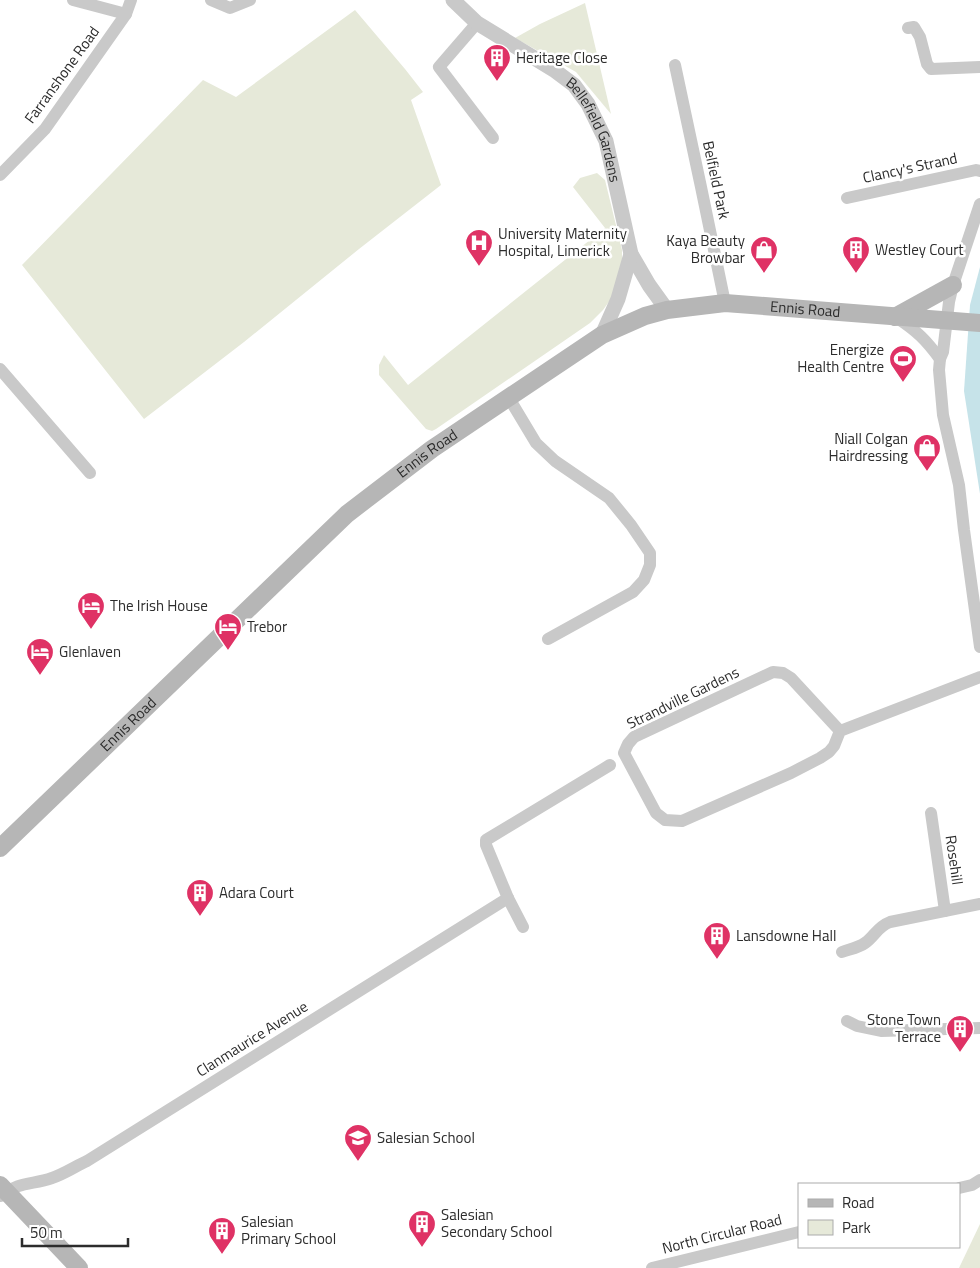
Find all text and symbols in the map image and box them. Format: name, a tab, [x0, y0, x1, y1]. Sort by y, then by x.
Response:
street label: Farranshone Road	[18, 21, 105, 128]
building icon: Heritage Close	[482, 43, 512, 82]
place label: Heritage Close	[516, 46, 608, 69]
street label: Bellefield Gardens	[561, 71, 627, 184]
street label: Belfield Park	[697, 139, 736, 221]
street label: Clancy's Strand	[860, 146, 959, 189]
place label: University Maternity Hospital, Limerick	[498, 222, 627, 262]
hospital icon: University Maternity Hospital, Limerick	[464, 228, 494, 267]
place label: Kaya Beauty Browbar	[666, 229, 745, 269]
shop icon: Kaya Beauty Browbar	[749, 235, 779, 274]
building icon: Westley Court	[841, 235, 871, 274]
place label: Westley Court	[875, 238, 964, 261]
street label: Ennis Road	[769, 295, 841, 323]
place label: Energize Health Centre	[797, 338, 884, 378]
sports icon: Energize Health Centre	[888, 344, 918, 383]
street label: Ennis Road	[391, 423, 462, 483]
place label: Niall Colgan Hairdressing	[829, 427, 908, 467]
shop icon: Niall Colgan Hairdressing	[912, 433, 942, 472]
hotel icon: The Irish House	[76, 591, 106, 630]
place label: The Irish House	[110, 594, 208, 617]
hotel icon: Trebor	[213, 612, 243, 651]
place label: Trebor	[247, 615, 287, 638]
hotel icon: Glenlaven	[25, 637, 55, 676]
place label: Glenlaven	[59, 640, 121, 663]
street label: Strandville Gardens	[623, 660, 743, 735]
street label: Ennis Road	[95, 691, 161, 757]
street label: Rosehill	[940, 834, 969, 886]
building icon: Adara Court	[185, 878, 215, 917]
place label: Adara Court	[219, 881, 294, 904]
building icon: Lansdowne Hall	[702, 921, 732, 960]
place label: Lansdowne Hall	[736, 924, 836, 947]
street label: Clanmaurice Avenue	[191, 995, 312, 1082]
place label: Stone Town Terrace	[867, 1008, 941, 1048]
building icon: Stone Town Terrace	[945, 1014, 975, 1053]
school or university icon: Salesian School	[343, 1123, 373, 1162]
place label: Salesian School	[377, 1126, 475, 1149]
legend	[798, 1183, 960, 1248]
text: Road	[842, 1191, 874, 1214]
place label: Salesian Secondary School	[441, 1203, 552, 1243]
street label: North Circular Road	[660, 1208, 784, 1260]
building icon: Salesian Secondary School	[407, 1209, 437, 1248]
place label: Salesian Primary School	[241, 1210, 336, 1250]
scale bar	[22, 1216, 129, 1248]
building icon: Salesian Primary School	[207, 1216, 237, 1255]
text: Park	[842, 1216, 871, 1239]
text: 50 m	[30, 1221, 63, 1244]

